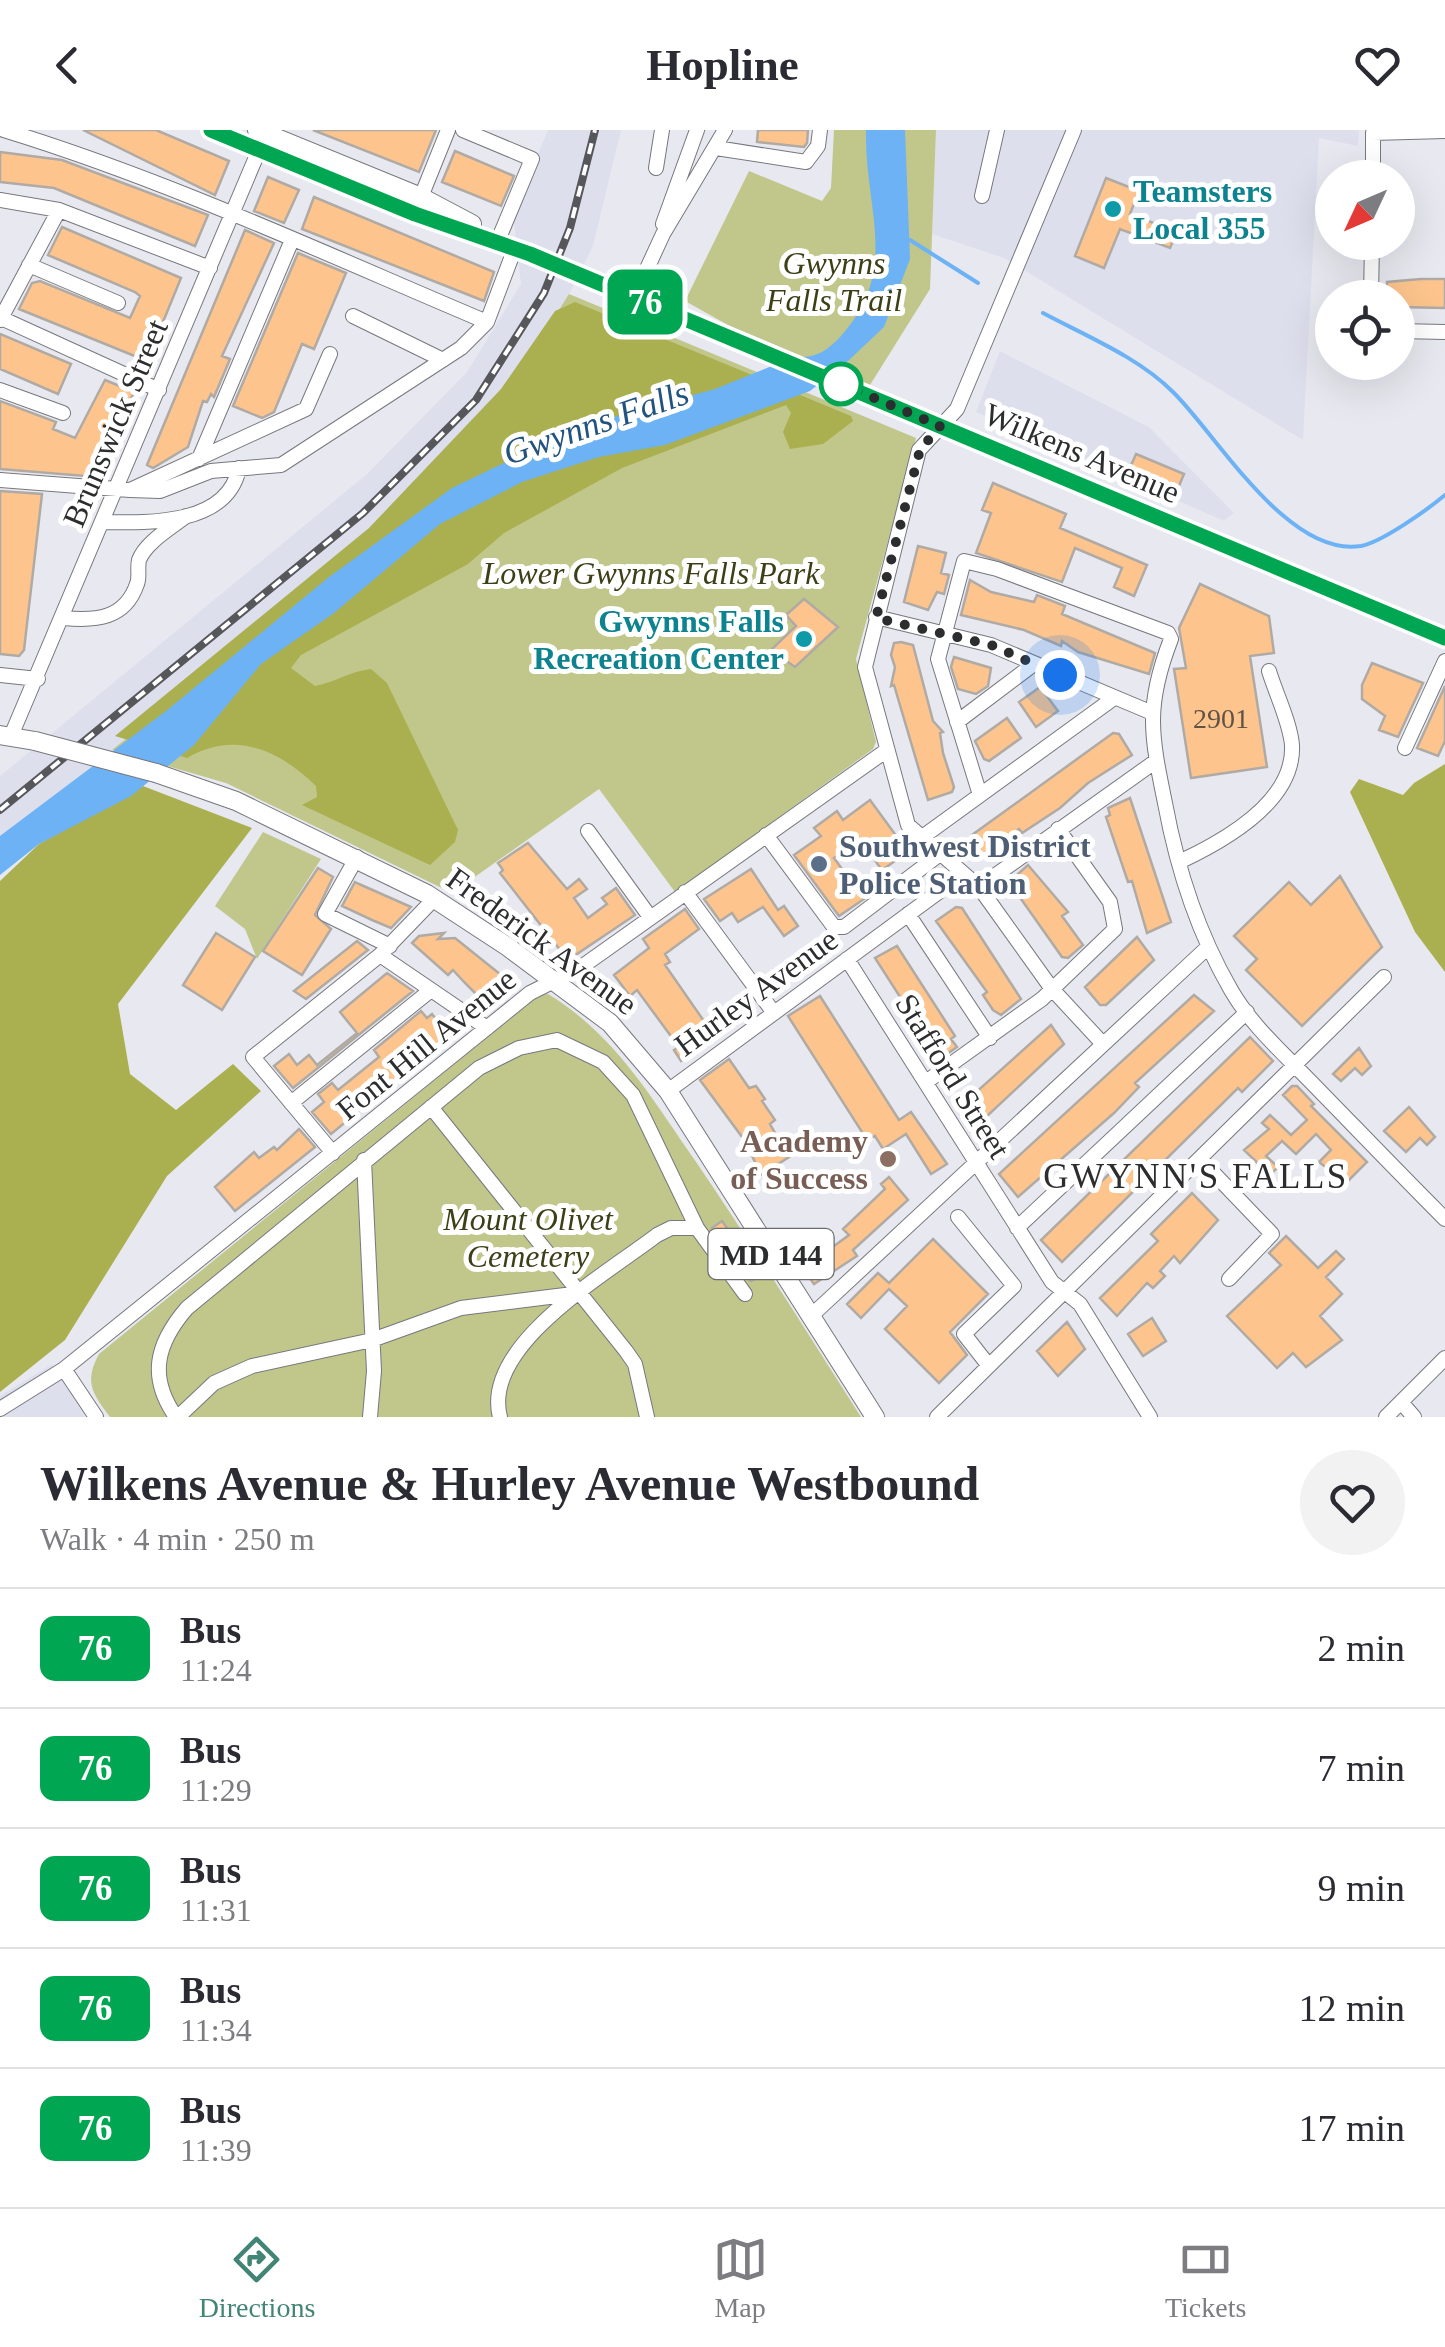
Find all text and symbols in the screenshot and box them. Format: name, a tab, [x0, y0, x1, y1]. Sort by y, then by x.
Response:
icon: back	[40, 38, 95, 93]
icon: heart	[1350, 38, 1405, 93]
text: Hopline	[646, 40, 799, 90]
north arrow	[1315, 160, 1415, 260]
map controls	[1315, 160, 1415, 380]
place label: Teamsters Local 355	[1133, 173, 1272, 246]
marker: Teamsters Local 355	[1102, 198, 1124, 220]
park label: Gwynns Falls Trail	[765, 245, 902, 318]
line badge: 76	[600, 270, 690, 334]
button: locate	[1315, 280, 1415, 380]
text: 76	[628, 283, 663, 322]
street label: Brunswick Street	[55, 314, 175, 532]
unlabelled marker	[820, 363, 862, 405]
water label: Gwynns Falls	[498, 373, 694, 473]
street label: Wilkens Avenue	[979, 396, 1185, 510]
park label: Lower Gwynns Falls Park	[482, 555, 820, 591]
place label: Gwynns Falls Recreation Center	[533, 603, 784, 676]
marker: Gwynns Falls Recreation Center	[793, 628, 815, 650]
your location	[1035, 650, 1085, 700]
house number: 2901	[1193, 703, 1249, 734]
place label: Southwest District Police Station	[839, 828, 1091, 901]
marker: Southwest District Police Station	[808, 853, 830, 875]
street label: Frederick Avenue	[440, 860, 644, 1022]
street label: Hurley Avenue	[668, 921, 844, 1063]
street label: Font Hill Avenue	[329, 961, 523, 1127]
street label: Stafford Street	[888, 987, 1018, 1165]
place label: Academy of Success	[730, 1123, 868, 1196]
marker: Academy of Success	[877, 1148, 899, 1170]
district label: GWYNN'S FALLS	[1043, 1157, 1349, 1196]
park label: Mount Olivet Cemetery	[442, 1201, 614, 1274]
road number: MD 144	[708, 1229, 834, 1279]
button: heart	[1300, 1450, 1405, 1555]
text: Wilkens Avenue & Hurley Avenue Westbound	[40, 1457, 979, 1510]
text: Walk · 4 min · 250 m	[40, 1521, 315, 1557]
text: Bus	[180, 1609, 241, 1651]
text: 2 min	[1317, 1627, 1405, 1669]
text: 76	[78, 1629, 113, 1668]
text: 11:24	[180, 1652, 252, 1688]
text: Bus	[180, 1729, 241, 1771]
text: 7 min	[1317, 1747, 1405, 1789]
text: 76	[78, 1749, 113, 1788]
text: 11:29	[180, 1772, 252, 1808]
text: Bus	[180, 1849, 241, 1891]
text: 9 min	[1317, 1867, 1405, 1909]
text: 76	[78, 1869, 113, 1908]
text: 11:31	[180, 1892, 252, 1928]
text: Bus	[180, 1969, 241, 2011]
text: 12 min	[1298, 1987, 1405, 2029]
text: 76	[78, 1989, 113, 2028]
text: 11:34	[180, 2012, 252, 2048]
text: Bus	[180, 2089, 241, 2131]
text: 17 min	[1298, 2107, 1405, 2149]
text: 76	[78, 2109, 113, 2148]
text: 11:39	[180, 2132, 252, 2168]
tab: Directions	[199, 2232, 315, 2324]
tab: Map	[713, 2232, 768, 2324]
tab: Tickets	[1165, 2232, 1246, 2324]

